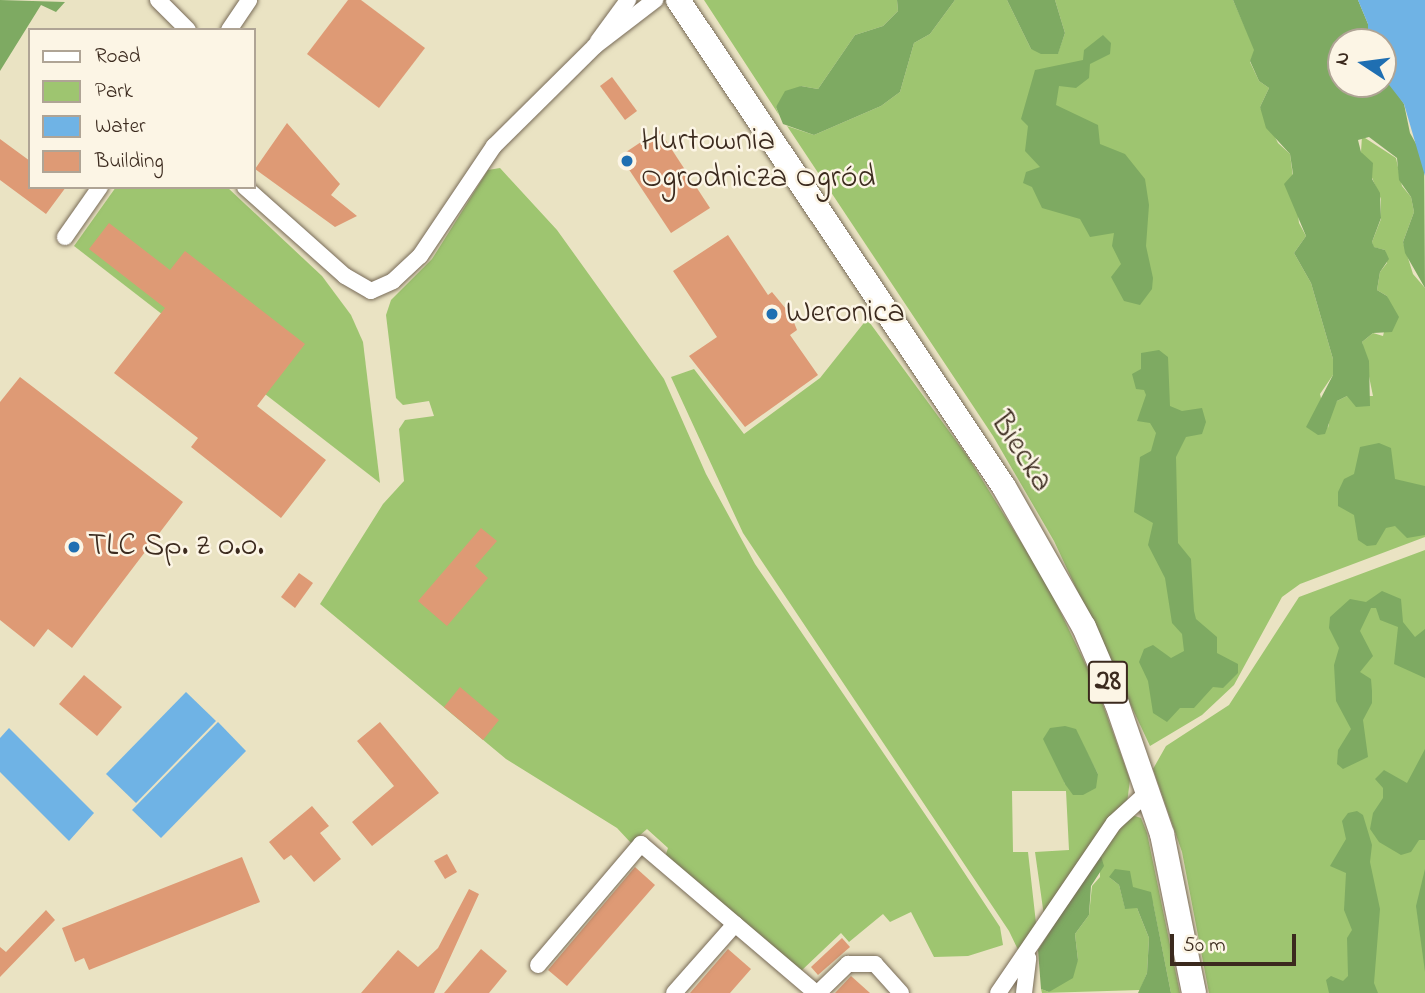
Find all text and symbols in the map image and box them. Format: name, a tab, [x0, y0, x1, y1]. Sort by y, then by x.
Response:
legend	[28, 28, 256, 189]
north arrow	[1327, 28, 1397, 98]
text: Road	[95, 42, 141, 72]
text: N	[1328, 49, 1358, 68]
text: Park	[95, 77, 133, 107]
text: Water	[95, 112, 146, 142]
place label: Hurtownia Ogrodnicza Ogród	[641, 124, 875, 199]
text: Building	[95, 147, 164, 177]
marker: Hurtownia Ogrodnicza Ogród	[619, 153, 635, 169]
place label: Weronica	[786, 295, 905, 333]
marker: Weronica	[764, 306, 780, 322]
street label: Biecka	[980, 406, 1060, 500]
place label: TLC Sp. z o.o.	[88, 528, 264, 566]
marker: TLC Sp. z o.o.	[66, 539, 82, 555]
road number: 28	[1087, 656, 1129, 708]
scale bar	[1173, 920, 1299, 964]
text: 50 m	[1183, 931, 1226, 961]

